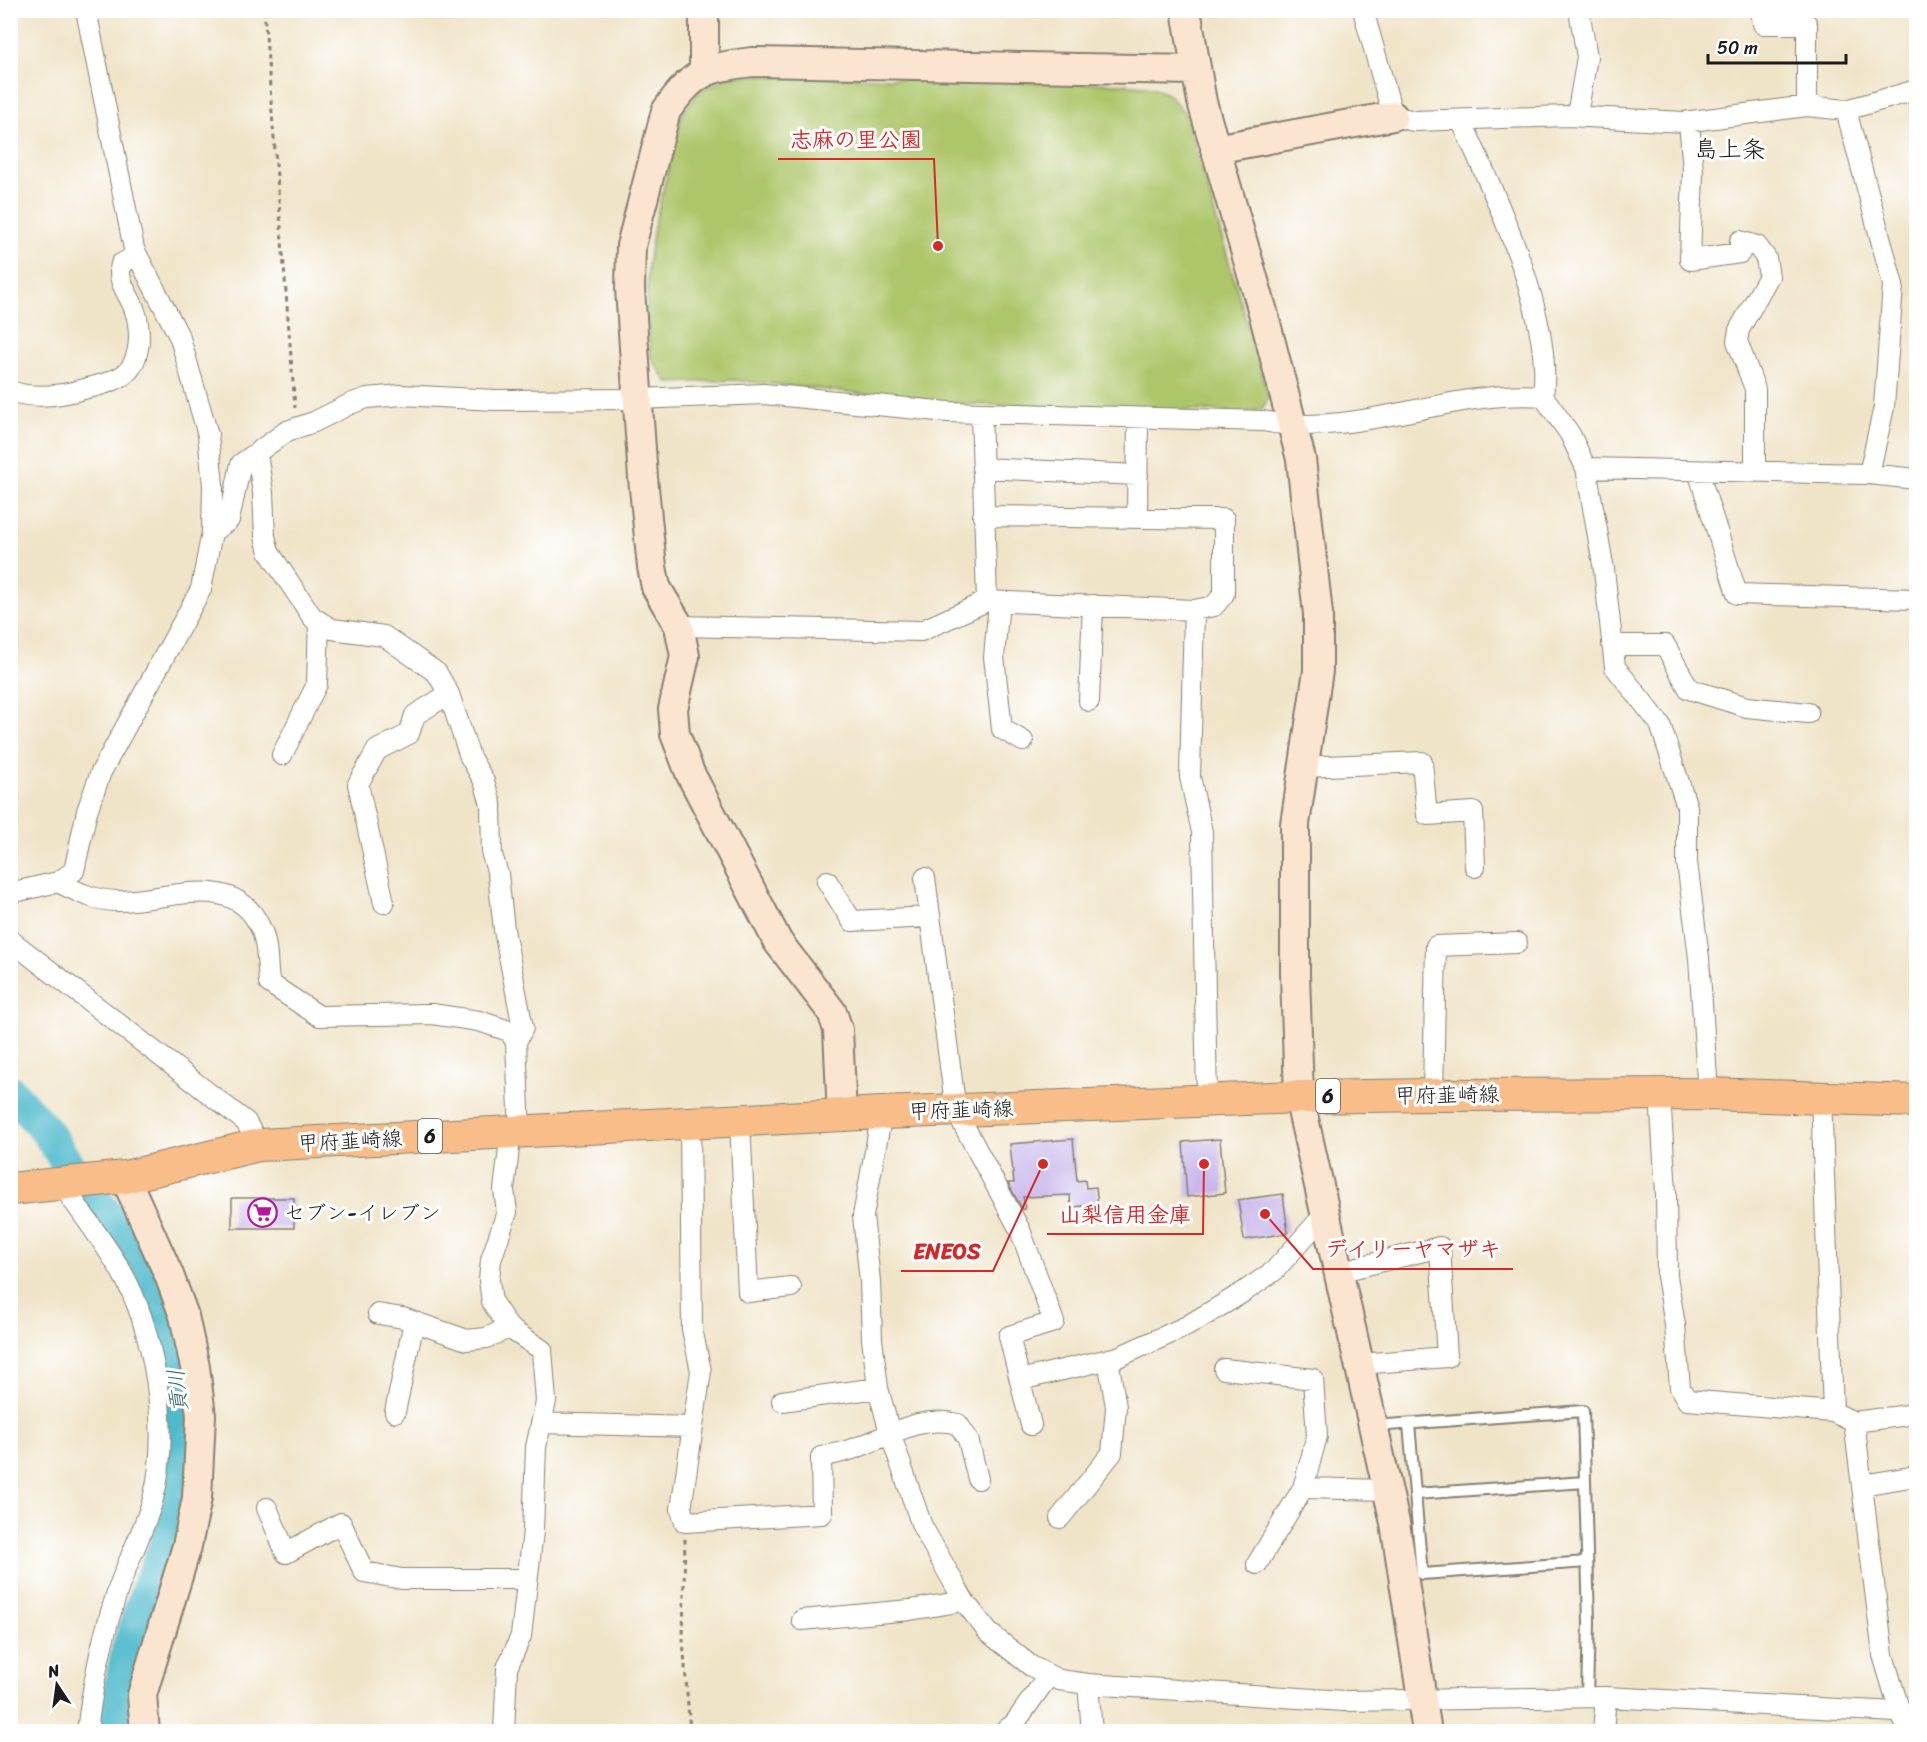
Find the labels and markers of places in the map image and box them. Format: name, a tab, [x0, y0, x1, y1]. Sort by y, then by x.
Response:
callout: 志麻の里公園	[778, 119, 934, 159]
place label: セブン-イレブン	[284, 1194, 441, 1232]
callout: 山梨信用金庫	[1047, 1194, 1203, 1234]
supermarket icon: セブン-イレブン	[247, 1197, 279, 1229]
callout: デイリーヤマザキ	[1313, 1229, 1513, 1269]
callout: ENEOS	[901, 1231, 993, 1271]

